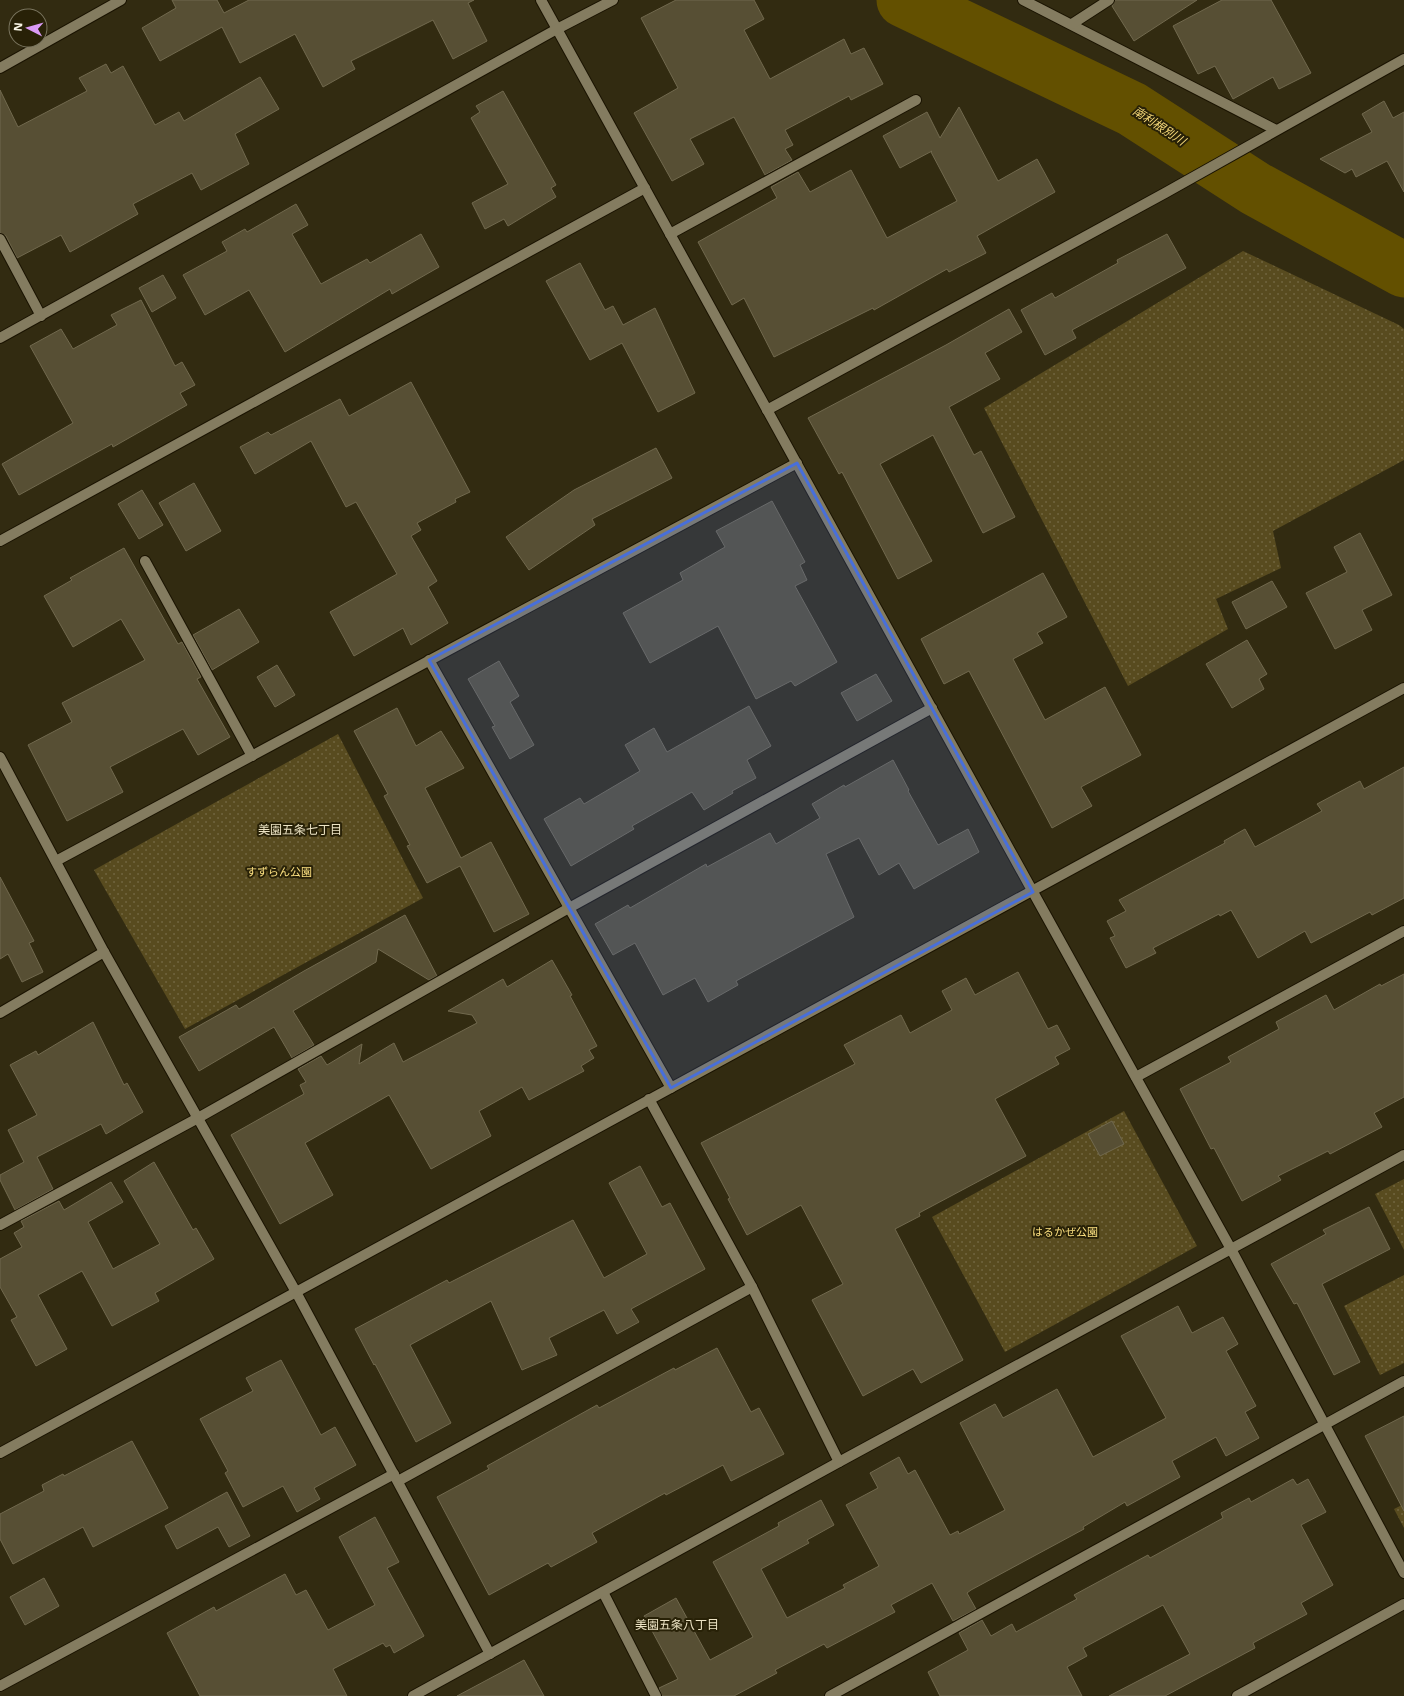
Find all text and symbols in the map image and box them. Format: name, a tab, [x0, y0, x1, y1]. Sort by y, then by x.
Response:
north arrow	[8, 8, 48, 48]
text: N	[10, 22, 25, 32]
water label: 南利根別川	[1129, 102, 1191, 150]
district label: 美園五条七丁目	[258, 821, 342, 838]
park label: すずらん公園	[246, 864, 312, 879]
park label: はるかぜ公園	[1032, 1224, 1098, 1239]
district label: 美園五条八丁目	[635, 1616, 719, 1633]

